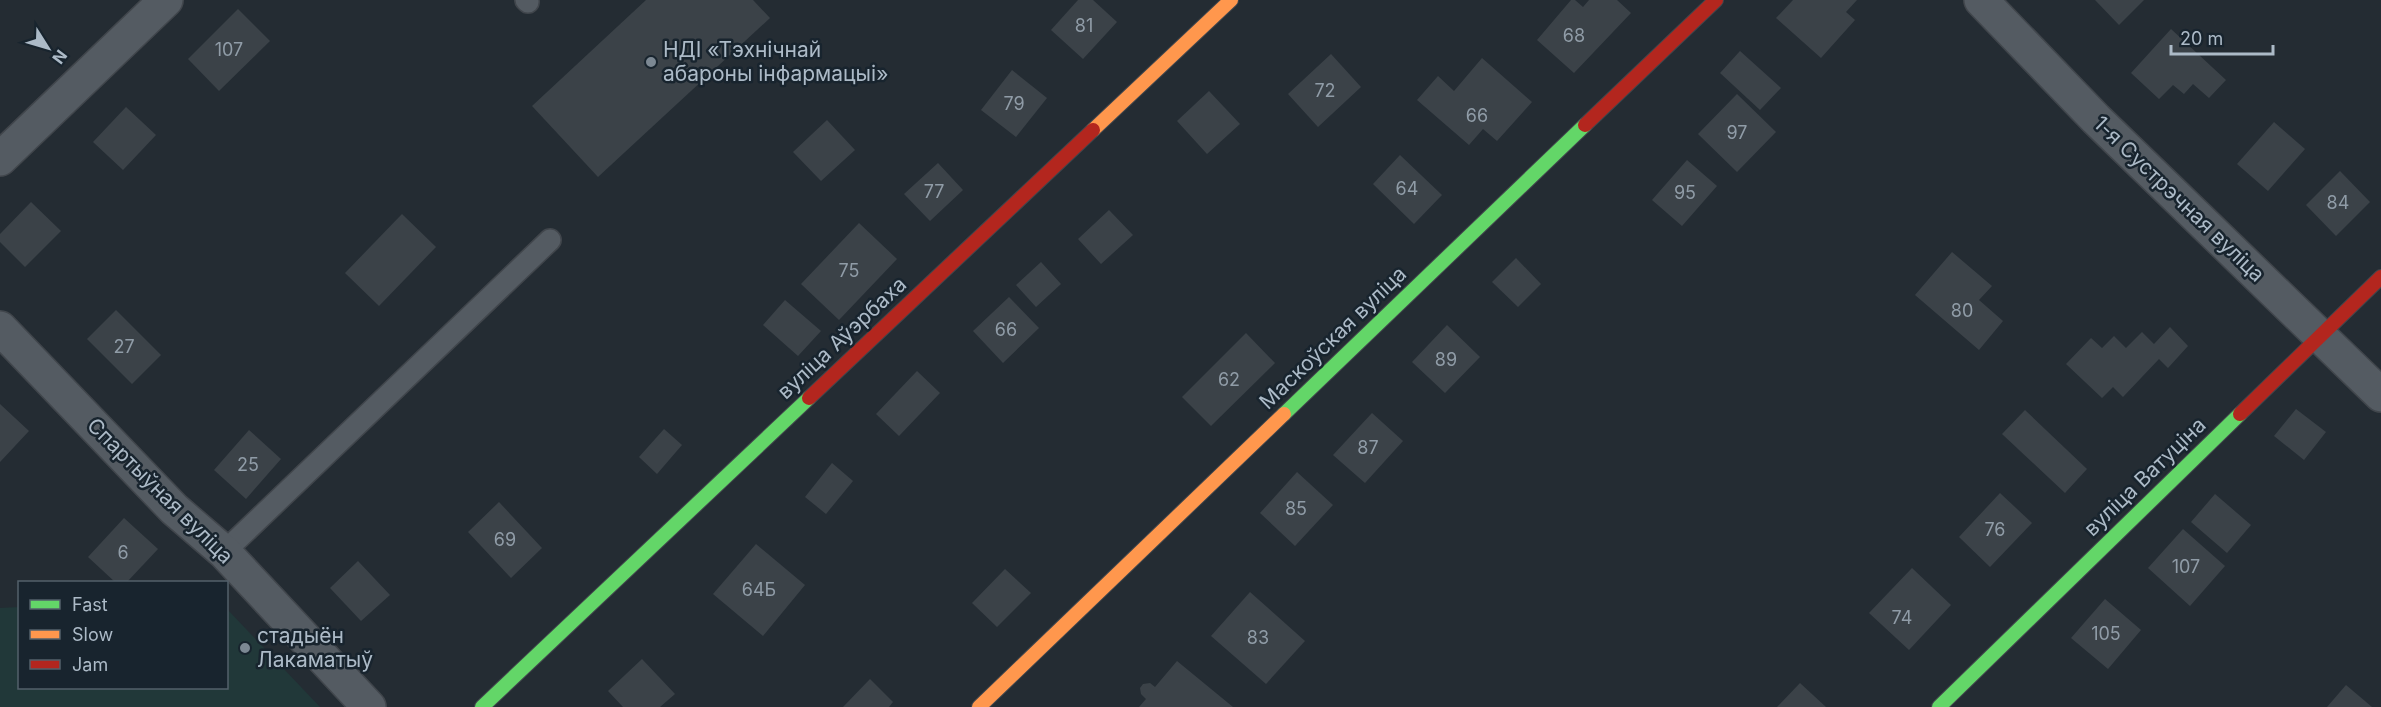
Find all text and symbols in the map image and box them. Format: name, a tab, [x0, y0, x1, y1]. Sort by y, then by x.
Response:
house number: 81	[1075, 15, 1093, 36]
north arrow	[18, 18, 78, 78]
scale bar	[2171, 18, 2273, 56]
house number: 68	[1563, 25, 1585, 46]
text: 20 m	[2180, 28, 2223, 49]
place label: НДІ «Тэхнічнай абароны інфармацыі»	[663, 37, 888, 86]
house number: 107	[215, 39, 243, 60]
text: N	[48, 46, 72, 68]
marker: НДІ «Тэхнічнай абароны інфармацыі»	[644, 55, 658, 69]
house number: 72	[1314, 80, 1336, 101]
house number: 79	[1003, 93, 1025, 114]
house number: 66	[1466, 105, 1488, 126]
street label: 1-я Сустрэчная вуліца	[2089, 111, 2270, 287]
house number: 97	[1727, 122, 1748, 143]
house number: 64	[1396, 178, 1418, 199]
house number: 77	[924, 181, 944, 202]
house number: 95	[1674, 182, 1696, 203]
house number: 84	[2327, 192, 2349, 213]
house number: 75	[839, 260, 859, 281]
street label: Маскоўская вуліца	[1254, 261, 1411, 414]
street label: вуліца Аўэрбаха	[772, 271, 911, 404]
house number: 80	[1951, 300, 1973, 321]
house number: 66	[995, 319, 1017, 340]
house number: 27	[113, 336, 135, 357]
house number: 89	[1435, 349, 1457, 370]
house number: 62	[1218, 369, 1240, 390]
street label: вуліца Ватуціна	[2079, 412, 2211, 541]
street label: Спартыўная вуліца	[82, 413, 238, 569]
house number: 87	[1357, 437, 1379, 458]
house number: 25	[237, 454, 259, 475]
house number: 85	[1285, 498, 1307, 519]
house number: 76	[1984, 519, 2006, 540]
house number: 69	[494, 529, 516, 550]
house number: 6	[117, 542, 129, 563]
house number: 107	[2172, 556, 2200, 577]
house number: 64Б	[742, 579, 776, 600]
legend	[18, 581, 228, 689]
text: Fast	[72, 594, 108, 615]
house number: 74	[1892, 607, 1912, 628]
place label: стадыён Лакаматыў	[257, 623, 373, 672]
house number: 105	[2091, 623, 2121, 644]
text: Slow	[72, 624, 113, 645]
house number: 83	[1247, 627, 1269, 648]
marker: стадыён Лакаматыў	[238, 641, 252, 655]
text: Jam	[72, 654, 108, 675]

